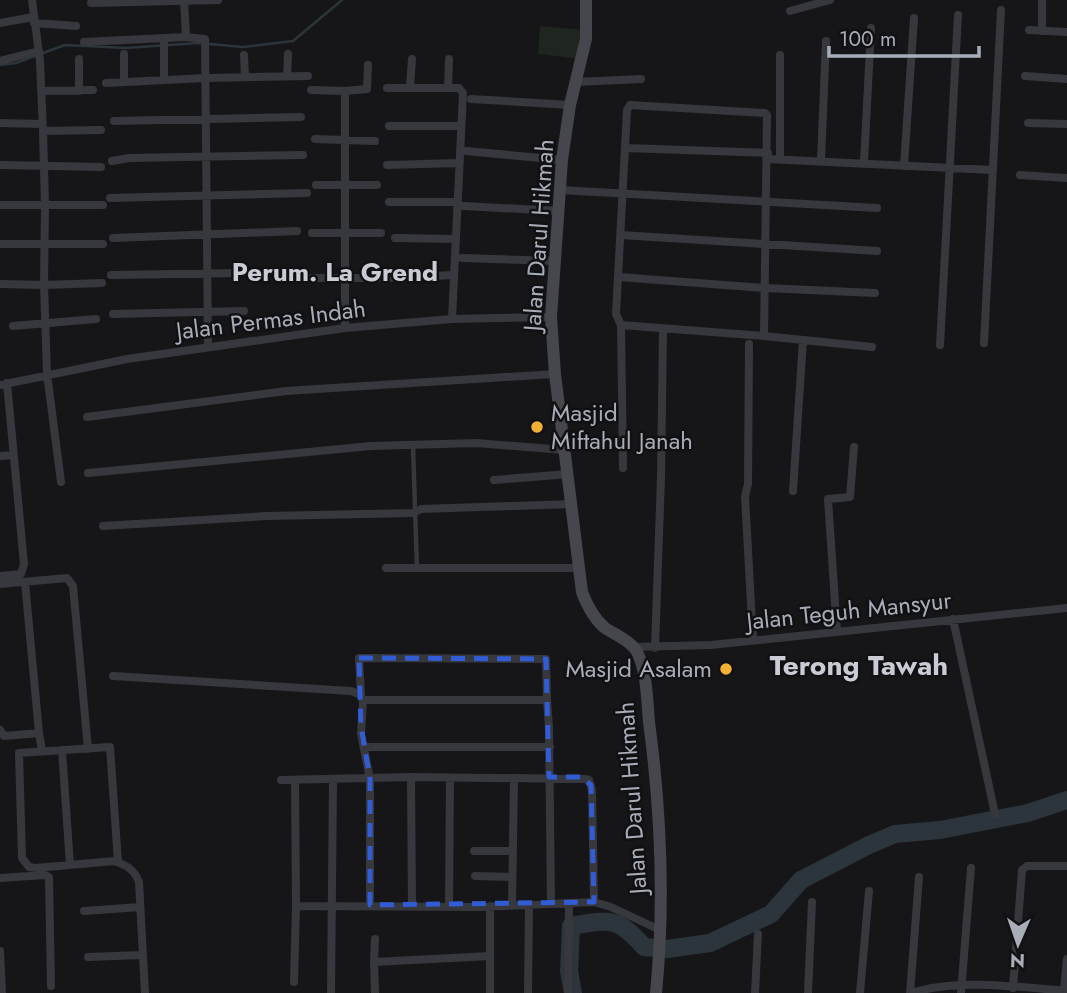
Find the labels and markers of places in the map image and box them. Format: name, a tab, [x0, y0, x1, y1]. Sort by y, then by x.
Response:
place label: Masjid Miftahul Janah	[551, 395, 693, 458]
marker: Masjid Miftahul Janah	[529, 419, 545, 435]
place label: Masjid Asalam	[565, 651, 712, 686]
marker: Masjid Asalam	[718, 661, 734, 677]

